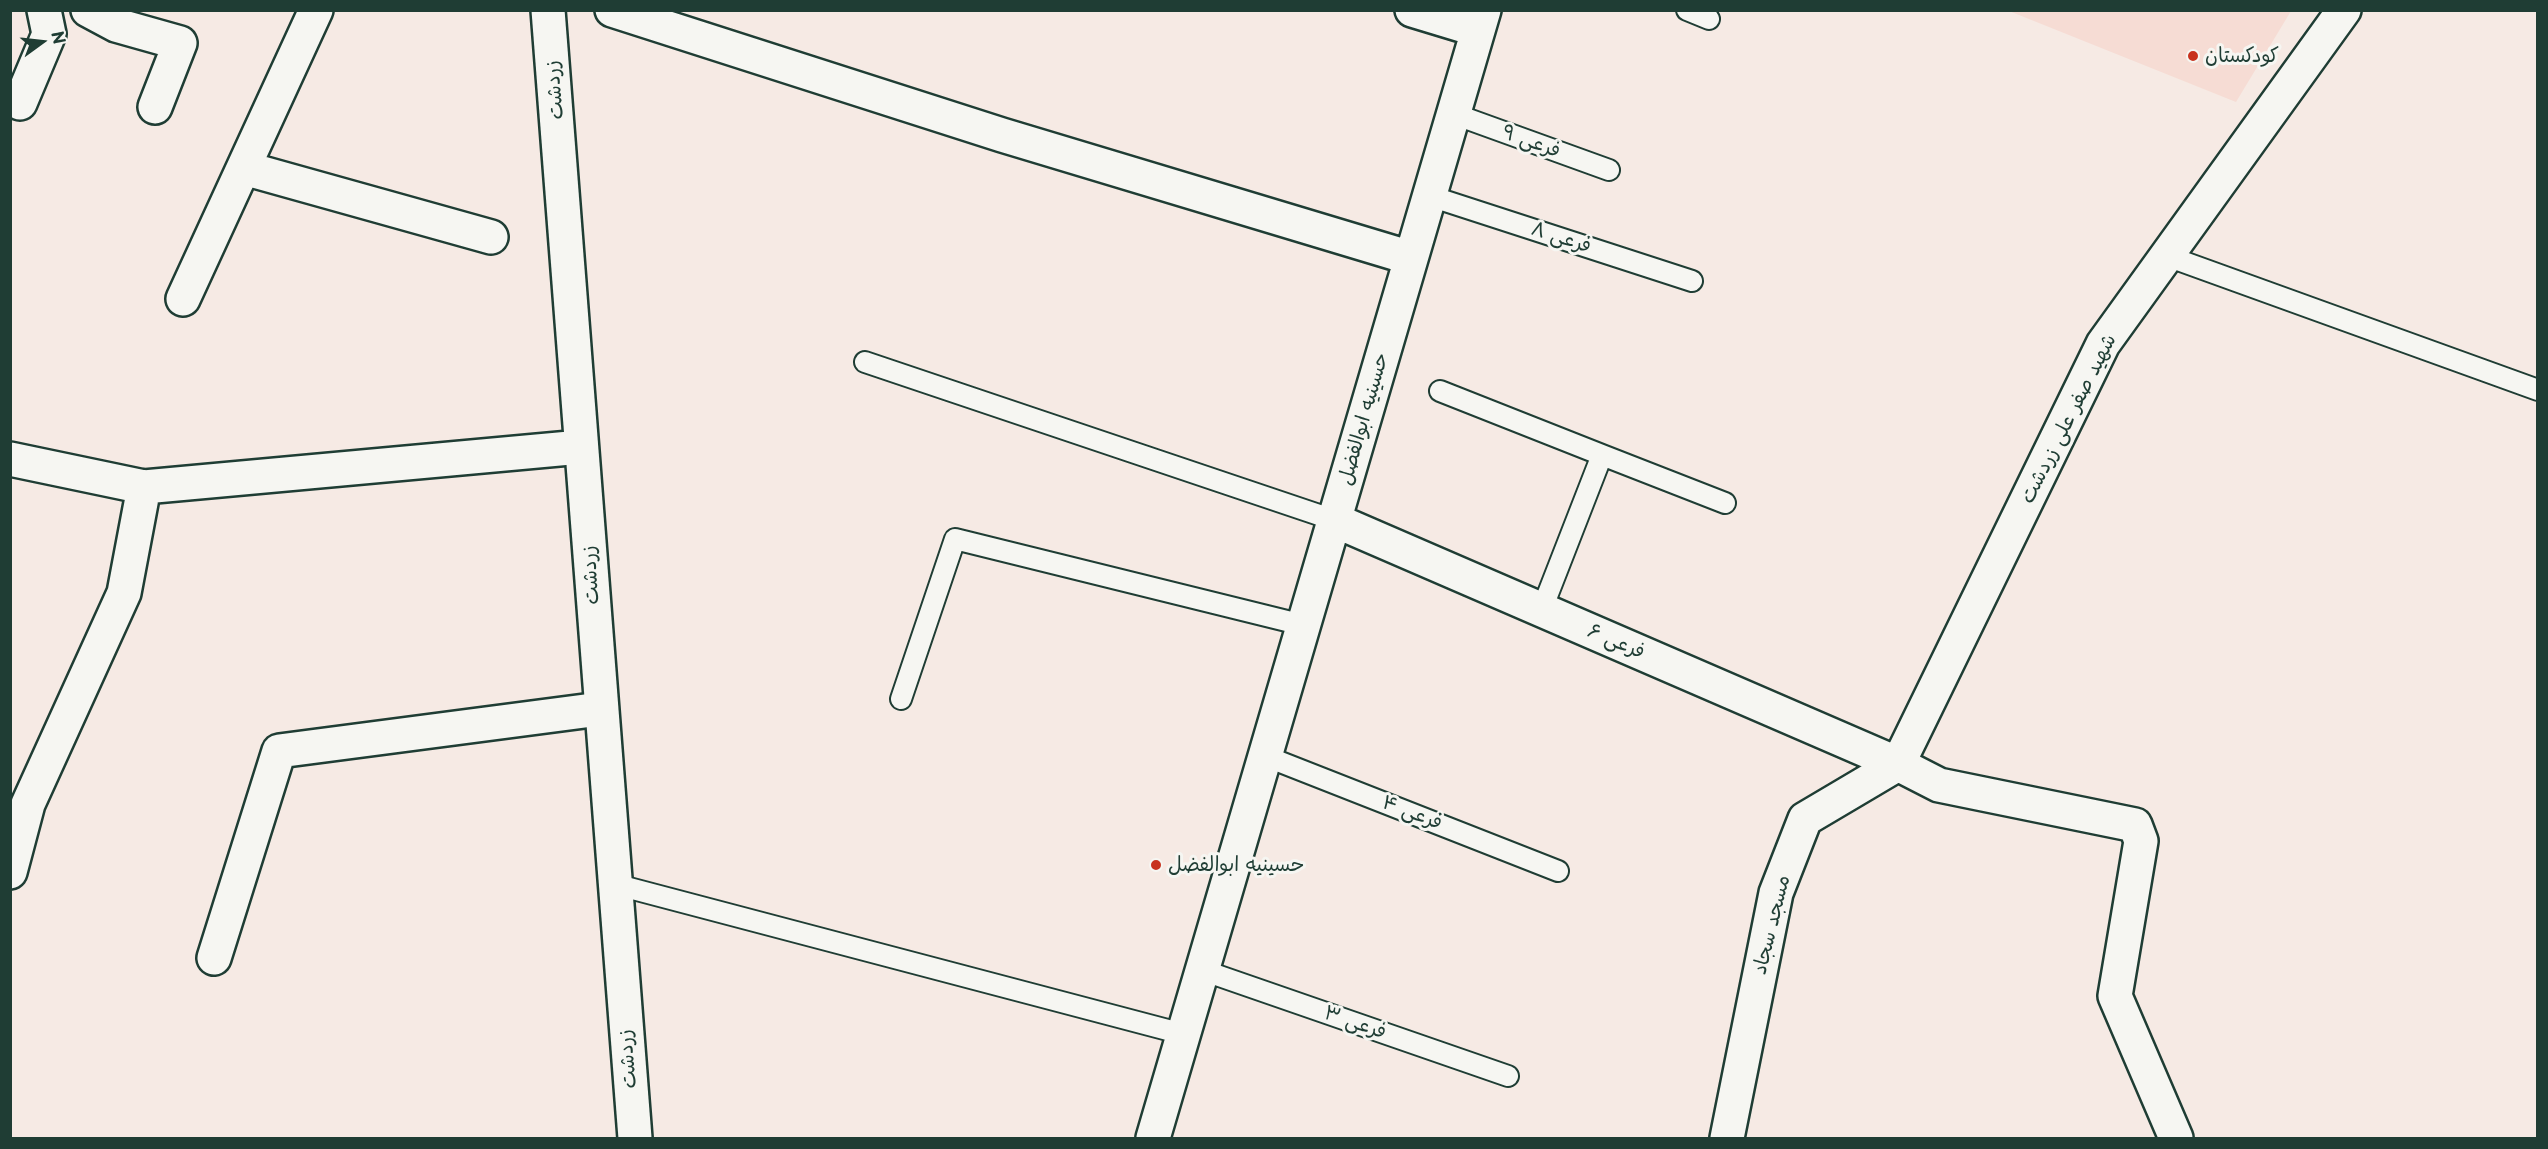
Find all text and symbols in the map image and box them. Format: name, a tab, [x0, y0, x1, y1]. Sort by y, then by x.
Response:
north arrow	[12, 12, 72, 72]
text: N	[46, 28, 73, 47]
place label: کودکستان	[2205, 44, 2279, 68]
marker: کودکستان	[2186, 49, 2200, 63]
street label: زردشت	[540, 59, 570, 121]
street label: فرعی ۹	[1499, 120, 1563, 164]
street label: فرعی ۸	[1528, 217, 1594, 259]
street label: شهید صفر علی زردشت	[2016, 330, 2122, 508]
street label: حسینیه ابوالفضل	[1334, 350, 1394, 488]
street label: زردشت	[577, 545, 605, 605]
street label: فرعی ۶	[1584, 619, 1648, 665]
street label: فرعی ۴	[1378, 791, 1446, 835]
place label: حسینیه ابوالفضل	[1168, 853, 1305, 877]
marker: حسینیه ابوالفضل	[1149, 858, 1163, 872]
street label: مسجد سجاد	[1748, 873, 1796, 977]
street label: فرعی ۳	[1321, 1001, 1389, 1045]
street label: زردشت	[613, 1028, 643, 1090]

